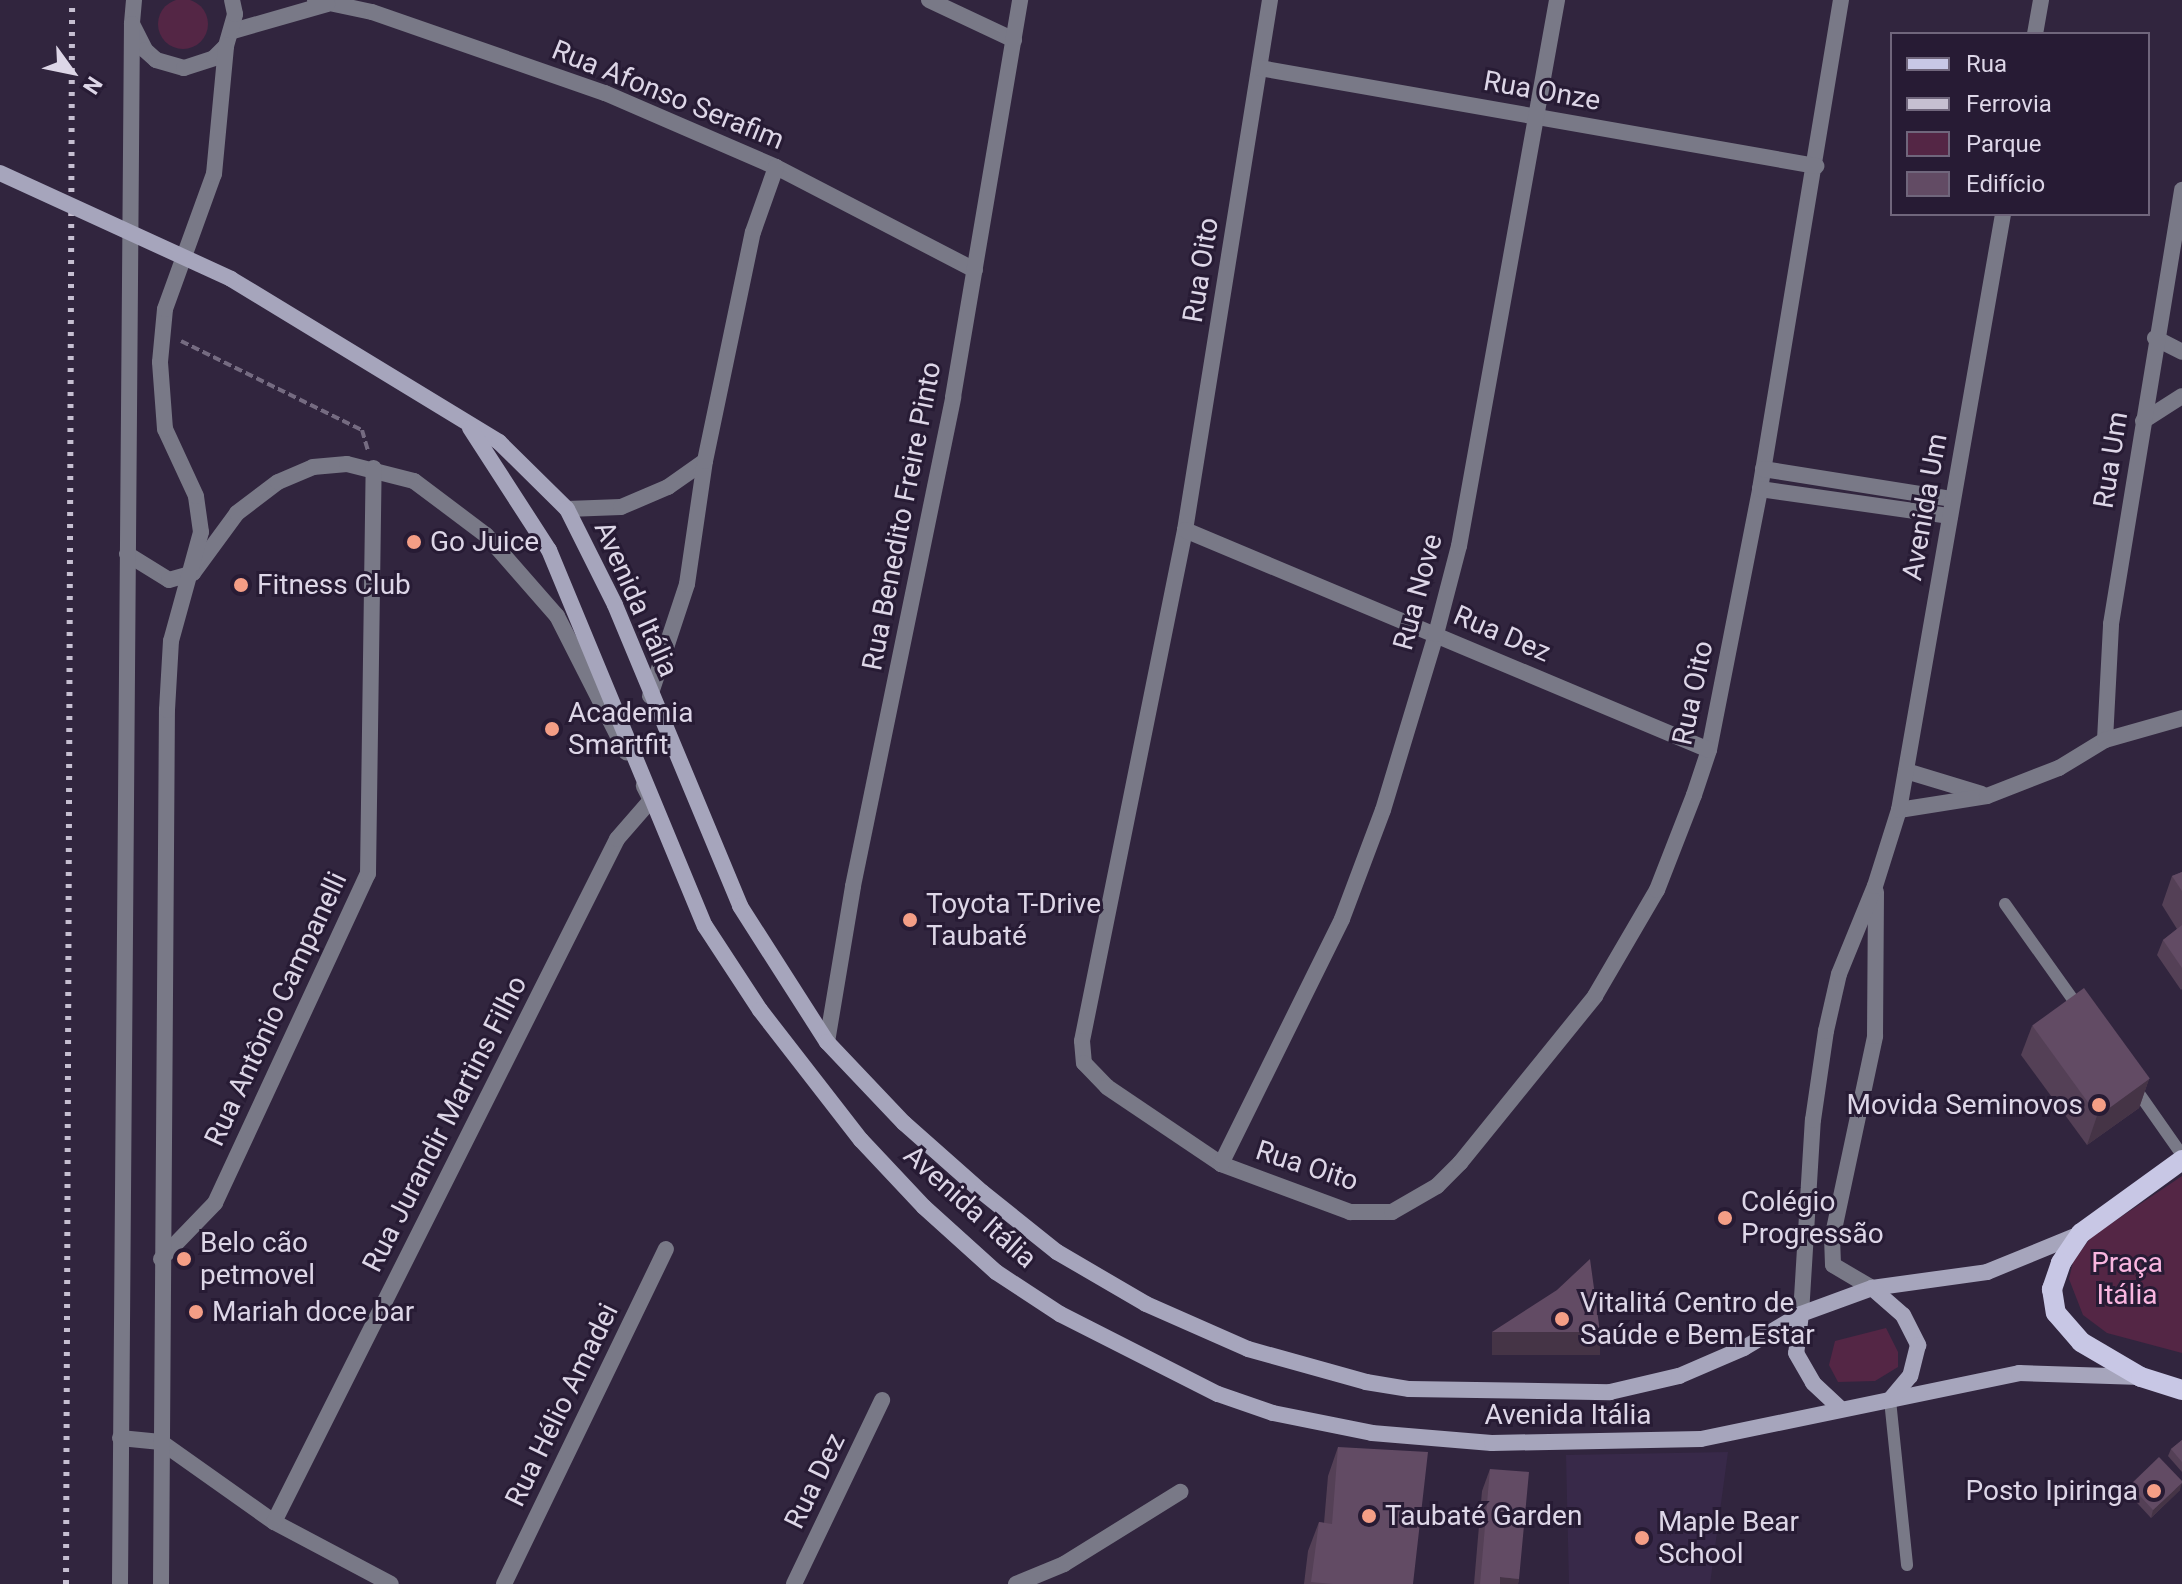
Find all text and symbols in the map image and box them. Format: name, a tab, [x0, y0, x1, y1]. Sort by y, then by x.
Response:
north arrow	[32, 32, 112, 112]
legend	[1890, 32, 2150, 216]
street label: Rua Afonso Serafim	[547, 33, 789, 157]
text: Rua	[1966, 50, 2007, 78]
street label: Rua Onze	[1481, 64, 1603, 118]
text: N	[78, 72, 107, 99]
text: Ferrovia	[1966, 90, 2052, 118]
text: Parque	[1966, 130, 2042, 158]
text: Edifício	[1966, 170, 2045, 198]
street label: Rua Oito	[1176, 215, 1226, 325]
street label: Rua Benedito Freire Pinto	[856, 359, 948, 673]
street label: Rua Um	[2087, 409, 2135, 511]
street label: Avenida Um	[1896, 431, 1954, 583]
street label: Avenida Itália	[587, 516, 685, 682]
place label: Go Juice	[430, 525, 539, 559]
street label: Rua Nove	[1386, 530, 1450, 654]
marker: Go Juice	[405, 533, 423, 551]
place label: Fitness Club	[257, 568, 411, 602]
marker: Fitness Club	[232, 576, 250, 594]
street label: Rua Dez	[1448, 599, 1556, 669]
street label: Rua Oito	[1666, 638, 1720, 748]
place label: Academia Smartfit	[568, 696, 693, 762]
marker: Academia Smartfit	[543, 720, 561, 738]
street label: Rua Antônio Campanelli	[198, 867, 354, 1151]
place label: Toyota T-Drive Taubaté	[926, 887, 1102, 953]
marker: Toyota T-Drive Taubaté	[901, 911, 919, 929]
street label: Rua Jurandir Martins Filho	[356, 970, 534, 1278]
place label: Movida Seminovos	[1847, 1088, 2083, 1122]
marker: Movida Seminovos	[2090, 1096, 2108, 1114]
street label: Rua Oito	[1252, 1134, 1362, 1198]
street label: Avenida Itália	[897, 1139, 1043, 1275]
place label: Colégio Progressão	[1741, 1185, 1884, 1251]
marker: Colégio Progressão	[1716, 1209, 1734, 1227]
place label: Belo cão petmovel	[200, 1226, 315, 1292]
park label: Praça Itália	[2091, 1246, 2163, 1312]
marker: Belo cão petmovel	[175, 1250, 193, 1268]
place label: Vitalitá Centro de Saúde e Bem Estar	[1580, 1286, 1815, 1352]
place label: Mariah doce bar	[212, 1295, 414, 1329]
street label: Rua Hélio Amadei	[498, 1298, 626, 1512]
marker: Mariah doce bar	[187, 1303, 205, 1321]
marker: Vitalitá Centro de Saúde e Bem Estar	[1551, 1308, 1573, 1330]
street label: Avenida Itália	[1485, 1398, 1651, 1432]
street label: Rua Dez	[778, 1428, 852, 1534]
place label: Posto Ipiringa	[1965, 1474, 2138, 1508]
marker: Posto Ipiringa	[2145, 1482, 2163, 1500]
place label: Taubaté Garden	[1385, 1499, 1582, 1533]
place label: Maple Bear School	[1658, 1505, 1799, 1571]
marker: Taubaté Garden	[1360, 1507, 1378, 1525]
marker: Maple Bear School	[1633, 1529, 1651, 1547]

